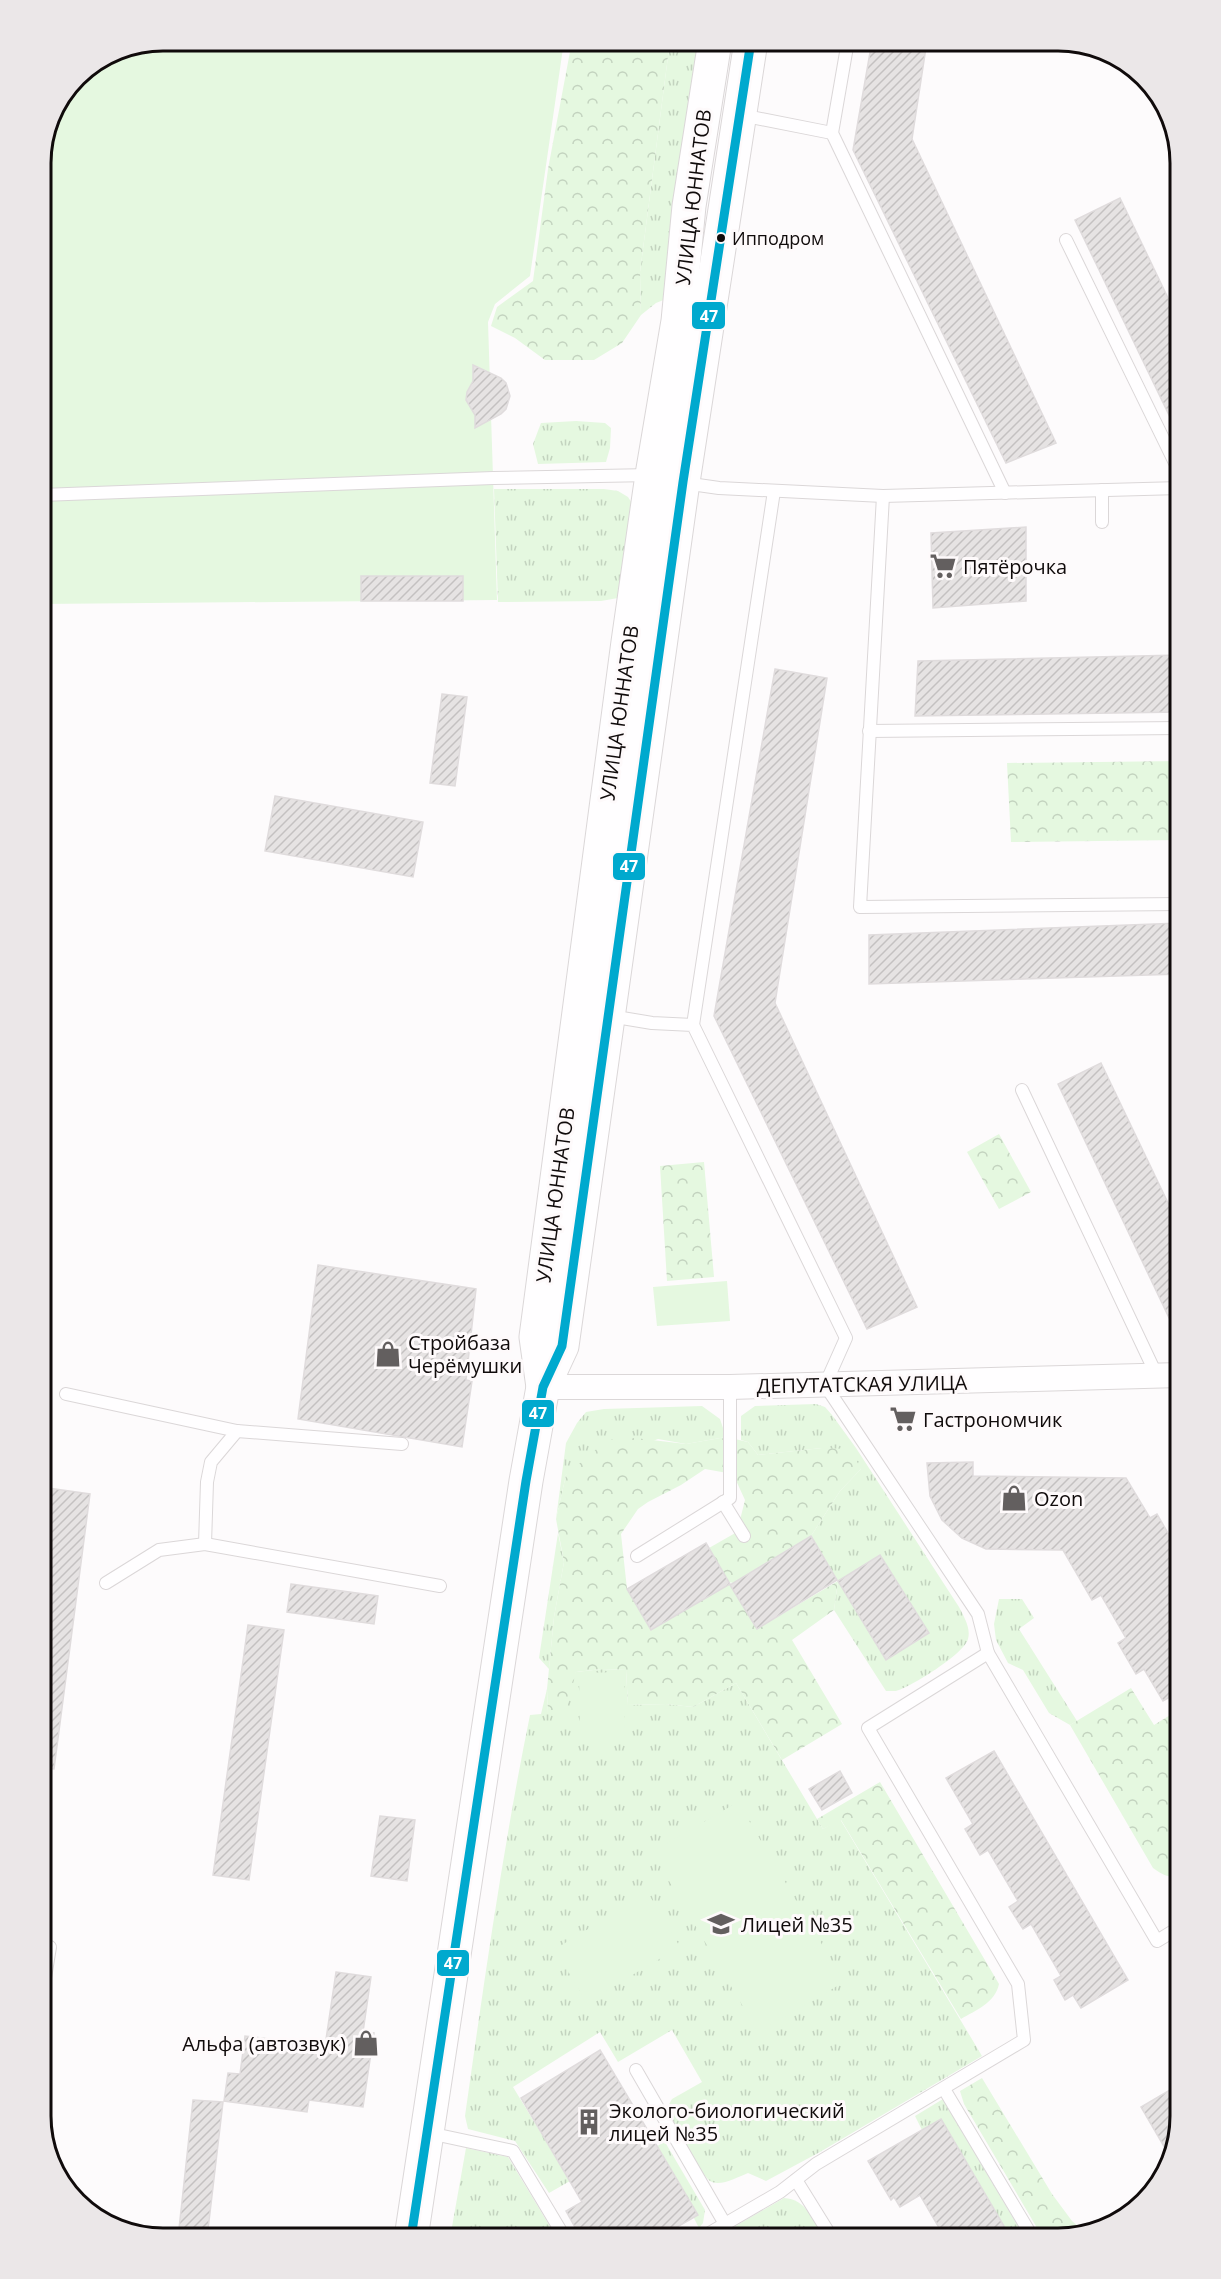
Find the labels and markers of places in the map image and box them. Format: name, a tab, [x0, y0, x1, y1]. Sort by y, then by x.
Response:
place label: Ипподром	[732, 226, 824, 250]
marker: Ипподром	[715, 232, 727, 244]
supermarket icon: Пятёрочка	[928, 551, 958, 581]
place label: Пятёрочка	[963, 553, 1067, 580]
place label: Стройбаза Черёмушки	[408, 1329, 522, 1379]
shop icon: Стройбаза Черёмушки	[373, 1339, 403, 1369]
supermarket icon: Гастрономчик	[888, 1404, 918, 1434]
place label: Гастрономчик	[923, 1406, 1063, 1433]
shop icon: Ozon	[999, 1483, 1029, 1513]
place label: Ozon	[1034, 1485, 1083, 1512]
school or university icon: Лицей №35	[706, 1909, 736, 1939]
place label: Лицей №35	[741, 1911, 853, 1938]
shop icon: Альфа (автозвук)	[351, 2028, 381, 2058]
place label: Альфа (автозвук)	[182, 2030, 346, 2057]
place label: Эколого-биологический лицей №35	[609, 2097, 845, 2147]
building icon: Эколого-биологический лицей №35	[574, 2107, 604, 2137]

